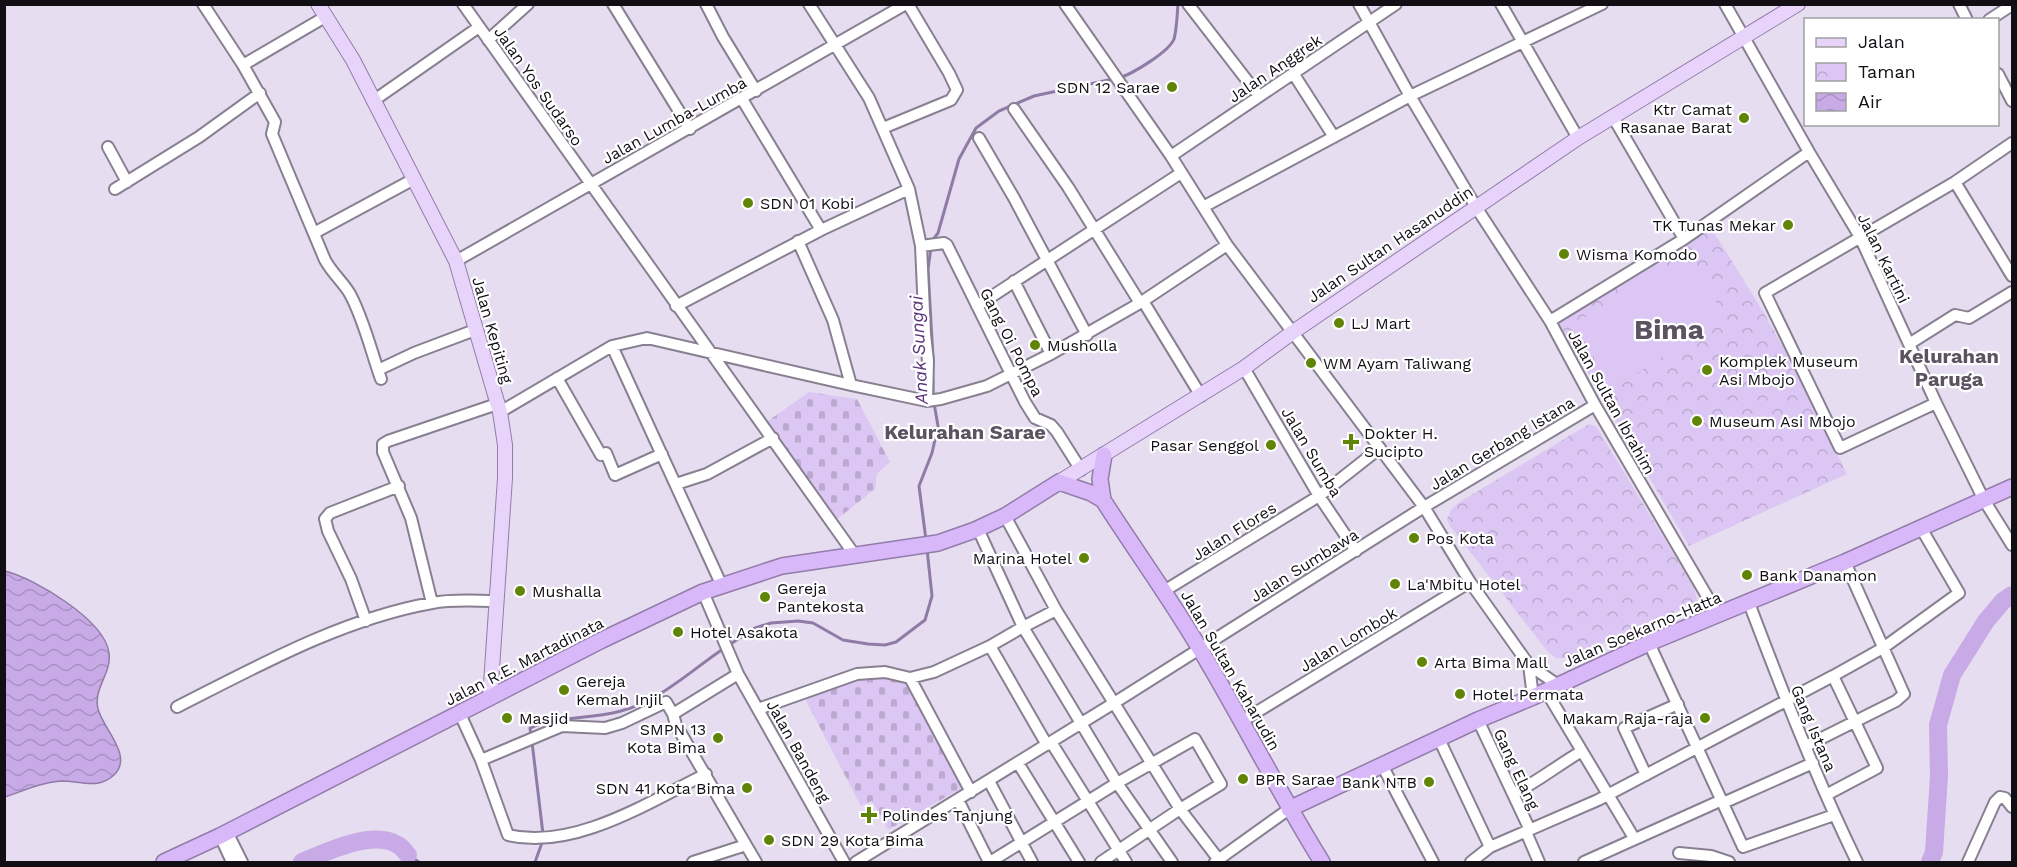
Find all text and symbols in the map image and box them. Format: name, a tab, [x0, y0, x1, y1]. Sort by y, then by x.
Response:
legend	[1804, 18, 1999, 126]
street label: Jalan Yos Sudarso	[490, 23, 587, 150]
street label: Jalan Anggrek	[1225, 30, 1326, 107]
text: Jalan	[1858, 31, 1905, 52]
text: Taman	[1858, 61, 1916, 82]
street label: Jalan Lumba-Lumba	[599, 73, 750, 168]
place label: SDN 12 Sarae	[1057, 78, 1160, 97]
marker: SDN 12 Sarae	[1165, 80, 1179, 94]
text: Air	[1858, 91, 1882, 112]
place label: Ktr Camat Rasanae Barat	[1620, 100, 1732, 137]
marker: Ktr Camat Rasanae Barat	[1737, 111, 1751, 125]
street label: Jalan Sultan Hasanuddin	[1304, 182, 1476, 307]
place label: SDN 01 Kobi	[760, 194, 854, 213]
marker: SDN 01 Kobi	[741, 196, 755, 210]
street label: Jalan Kartini	[1854, 210, 1913, 306]
place label: TK Tunas Mekar	[1652, 216, 1776, 235]
marker: TK Tunas Mekar	[1781, 218, 1795, 232]
place label: Wisma Komodo	[1576, 245, 1697, 264]
marker: Wisma Komodo	[1557, 247, 1571, 261]
street label: Jalan Kepiting	[468, 275, 517, 386]
street label: Gang Oi Pompa	[976, 285, 1047, 400]
water label: Anak Sungai	[905, 294, 932, 406]
district label: Bima	[1634, 313, 1705, 346]
place label: LJ Mart	[1351, 314, 1411, 333]
marker: LJ Mart	[1332, 316, 1346, 330]
street label: Jalan Sultan Ibrahim	[1564, 327, 1659, 478]
place label: Musholla	[1047, 336, 1117, 355]
marker: Musholla	[1028, 338, 1042, 352]
district label: Kelurahan Paruga	[1899, 344, 1999, 391]
place label: Komplek Museum Asi Mbojo	[1719, 352, 1858, 389]
place label: WM Ayam Taliwang	[1323, 354, 1471, 373]
marker: WM Ayam Taliwang	[1304, 356, 1318, 370]
marker: Komplek Museum Asi Mbojo	[1700, 363, 1714, 377]
street label: Jalan Gerbang Istana	[1427, 393, 1578, 494]
street label: Jalan Sumba	[1277, 404, 1346, 501]
place label: Museum Asi Mbojo	[1709, 412, 1856, 431]
marker: Museum Asi Mbojo	[1690, 414, 1704, 428]
district label: Kelurahan Sarae	[884, 420, 1046, 444]
place label: Dokter H. Sucipto	[1364, 424, 1438, 461]
marker: Dokter H. Sucipto	[1342, 433, 1360, 451]
place label: Pasar Senggol	[1150, 436, 1259, 455]
marker: Pasar Senggol	[1264, 438, 1278, 452]
street label: Jalan Flores	[1189, 498, 1280, 565]
street label: Jalan Sumbawa	[1247, 525, 1362, 606]
place label: Pos Kota	[1426, 529, 1494, 548]
marker: Pos Kota	[1407, 531, 1421, 545]
place label: Marina Hotel	[973, 549, 1072, 568]
marker: Marina Hotel	[1077, 551, 1091, 565]
place label: Bank Danamon	[1759, 566, 1877, 585]
marker: Bank Danamon	[1740, 568, 1754, 582]
place label: La'Mbitu Hotel	[1407, 575, 1521, 594]
marker: La'Mbitu Hotel	[1388, 577, 1402, 591]
place label: Gereja Pantekosta	[777, 579, 864, 616]
place label: Mushalla	[532, 582, 602, 601]
marker: Mushalla	[513, 584, 527, 598]
street label: Jalan Sultan Kaharudin	[1177, 587, 1284, 754]
street label: Jalan Soekarno-Hatta	[1560, 587, 1724, 671]
marker: Gereja Pantekosta	[758, 590, 772, 604]
street label: Jalan Lombok	[1296, 603, 1400, 676]
street label: Jalan R.E. Martadinata	[442, 613, 607, 710]
place label: Hotel Asakota	[690, 623, 798, 642]
marker: Hotel Asakota	[671, 625, 685, 639]
place label: Arta Bima Mall	[1434, 653, 1548, 672]
marker: Arta Bima Mall	[1415, 655, 1429, 669]
place label: Gereja Kemah Injil	[576, 672, 663, 709]
street label: Gang Istana	[1787, 682, 1840, 774]
marker: Gereja Kemah Injil	[557, 683, 571, 697]
place label: Hotel Permata	[1472, 685, 1584, 704]
marker: Hotel Permata	[1453, 687, 1467, 701]
street label: Jalan Bandeng	[763, 697, 835, 806]
place label: Masjid	[519, 709, 569, 728]
place label: Makam Raja-raja	[1562, 709, 1693, 728]
marker: Masjid	[500, 711, 514, 725]
marker: Makam Raja-raja	[1698, 711, 1712, 725]
place label: SMPN 13 Kota Bima	[627, 720, 706, 757]
street label: Gang Elang	[1490, 726, 1544, 813]
marker: SMPN 13 Kota Bima	[711, 731, 725, 745]
place label: BPR Sarae	[1255, 770, 1335, 789]
marker: BPR Sarae	[1236, 772, 1250, 786]
place label: Bank NTB	[1342, 773, 1417, 792]
marker: Bank NTB	[1422, 775, 1436, 789]
place label: SDN 41 Kota Bima	[596, 779, 735, 798]
marker: SDN 41 Kota Bima	[740, 781, 754, 795]
marker: Polindes Tanjung	[860, 806, 878, 824]
place label: Polindes Tanjung	[882, 806, 1013, 825]
place label: SDN 29 Kota Bima	[781, 831, 924, 850]
marker: SDN 29 Kota Bima	[762, 833, 776, 847]

